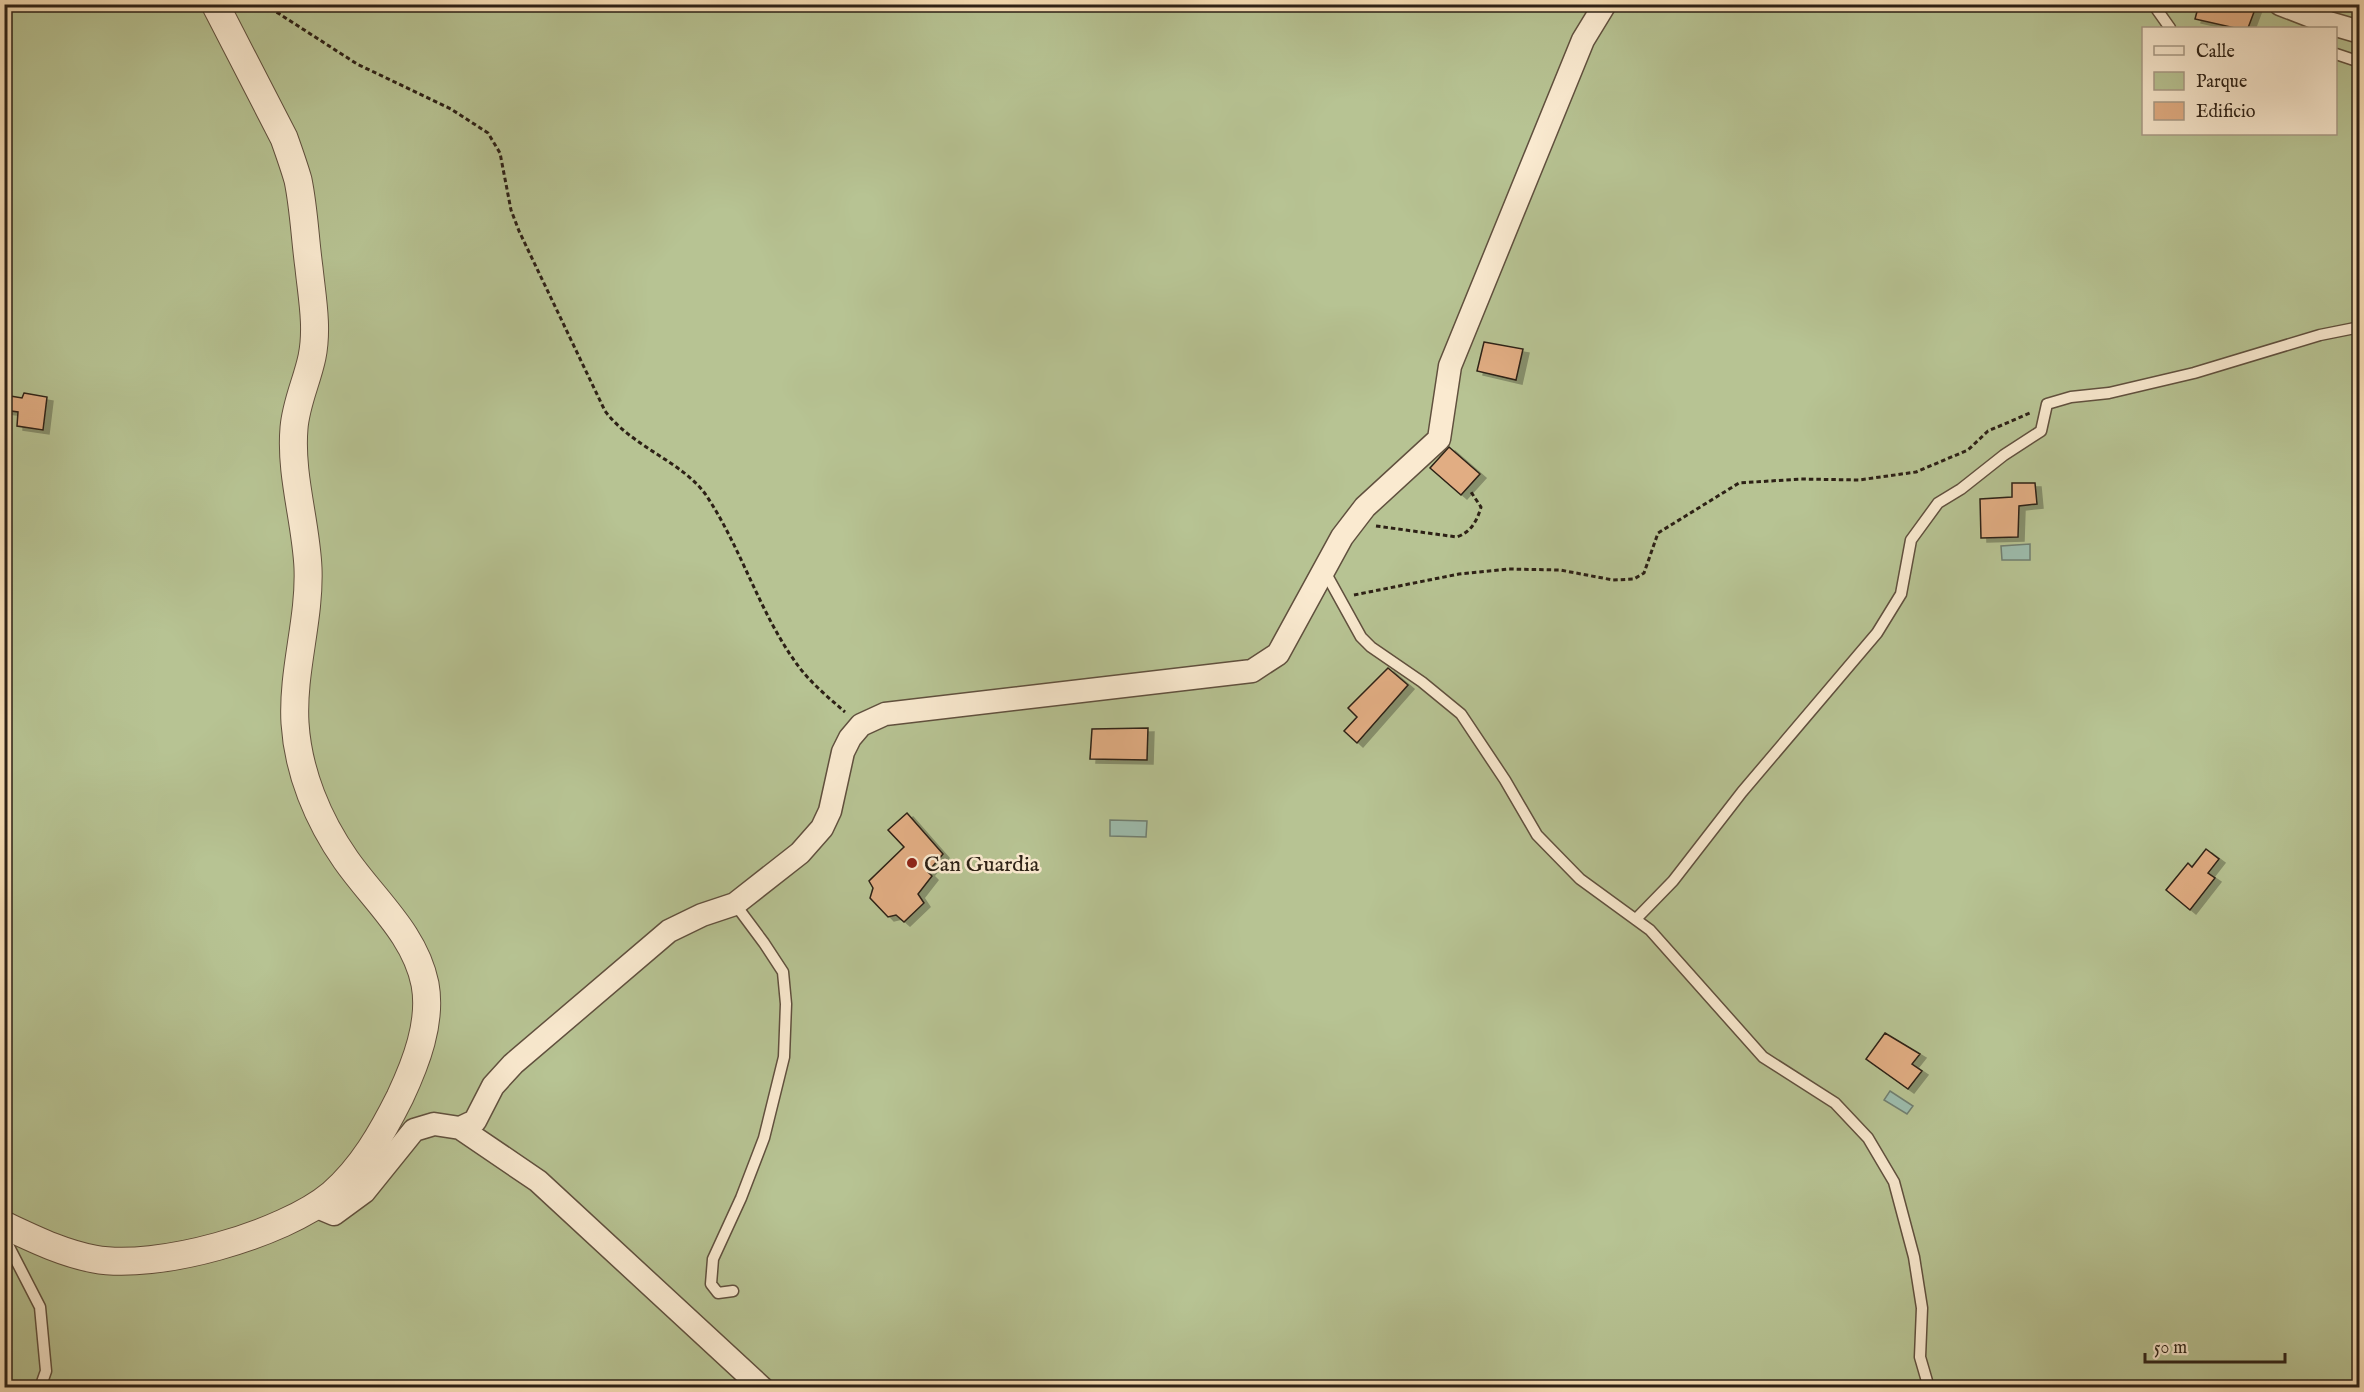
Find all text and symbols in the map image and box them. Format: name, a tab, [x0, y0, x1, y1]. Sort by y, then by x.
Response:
legend	[2142, 27, 2337, 135]
text: Calle	[2196, 41, 2235, 64]
text: Parque	[2196, 71, 2247, 94]
text: Edificio	[2196, 101, 2256, 124]
place label: Can Guardia	[924, 851, 1040, 879]
marker: Can Guardia	[905, 856, 919, 870]
scale bar	[2145, 1326, 2284, 1364]
text: 50 m	[2154, 1337, 2187, 1360]

